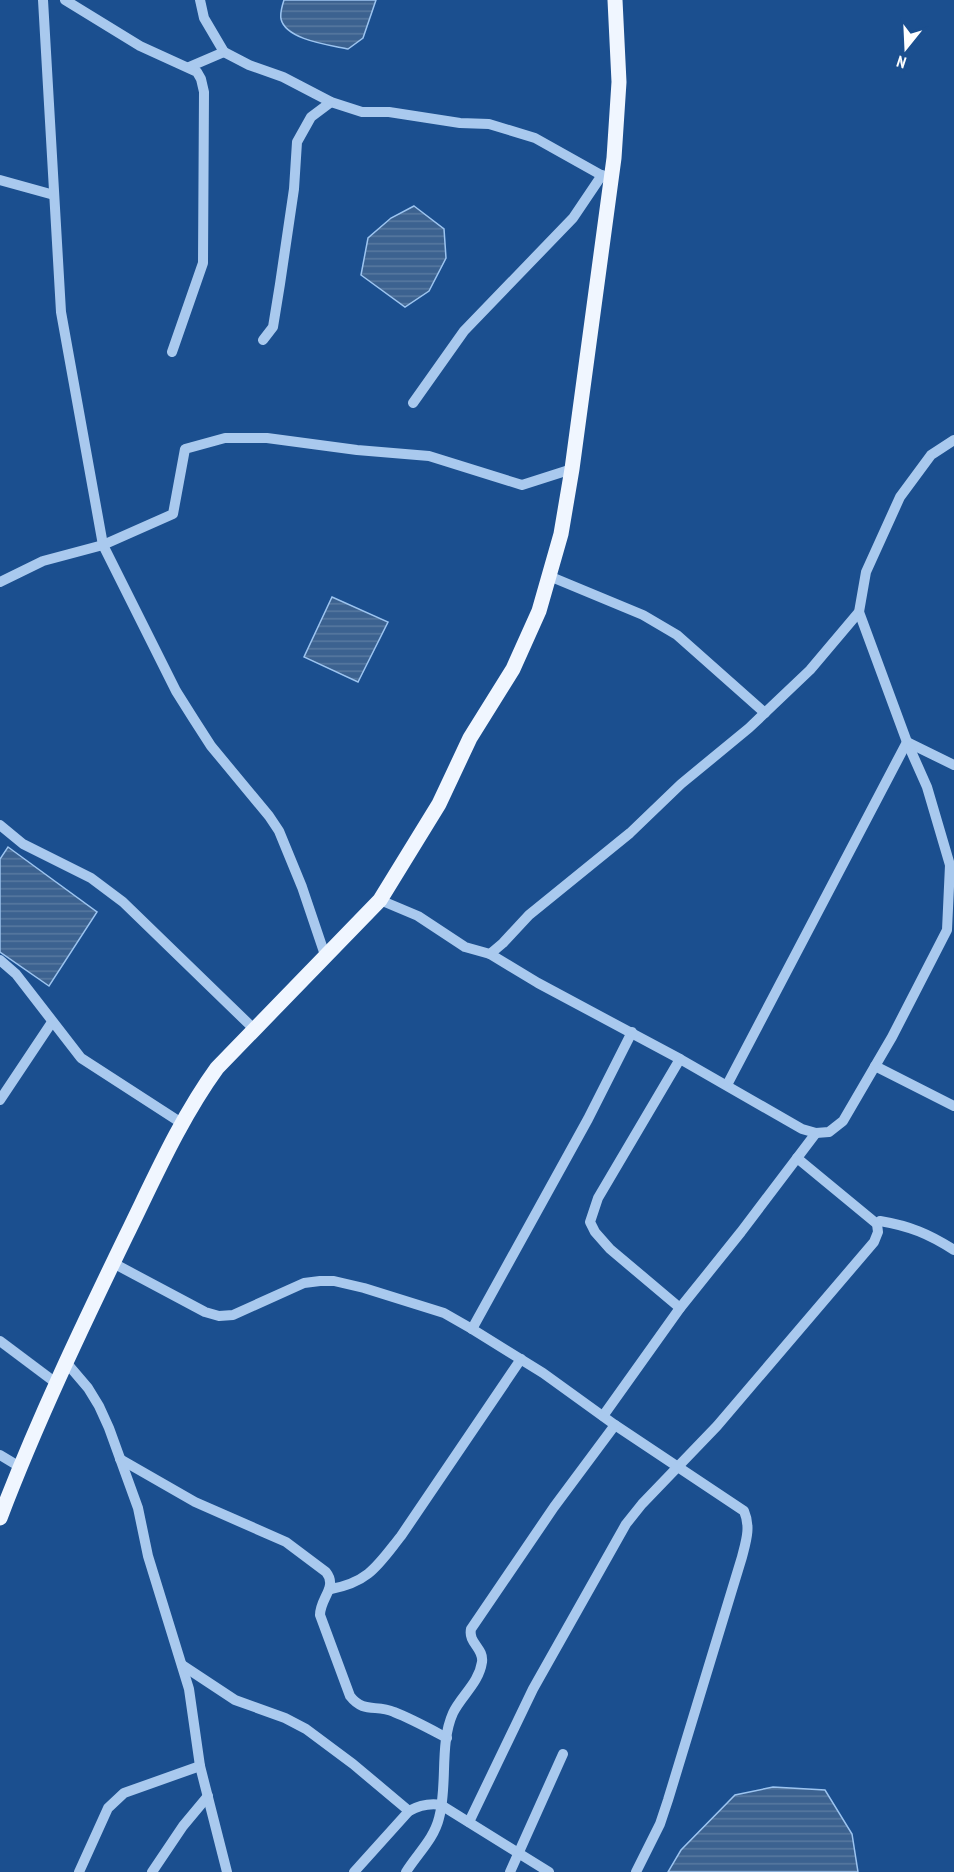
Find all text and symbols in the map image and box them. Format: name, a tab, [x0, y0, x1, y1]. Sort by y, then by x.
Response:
north arrow	[876, 18, 936, 78]
text: N	[894, 51, 909, 73]

